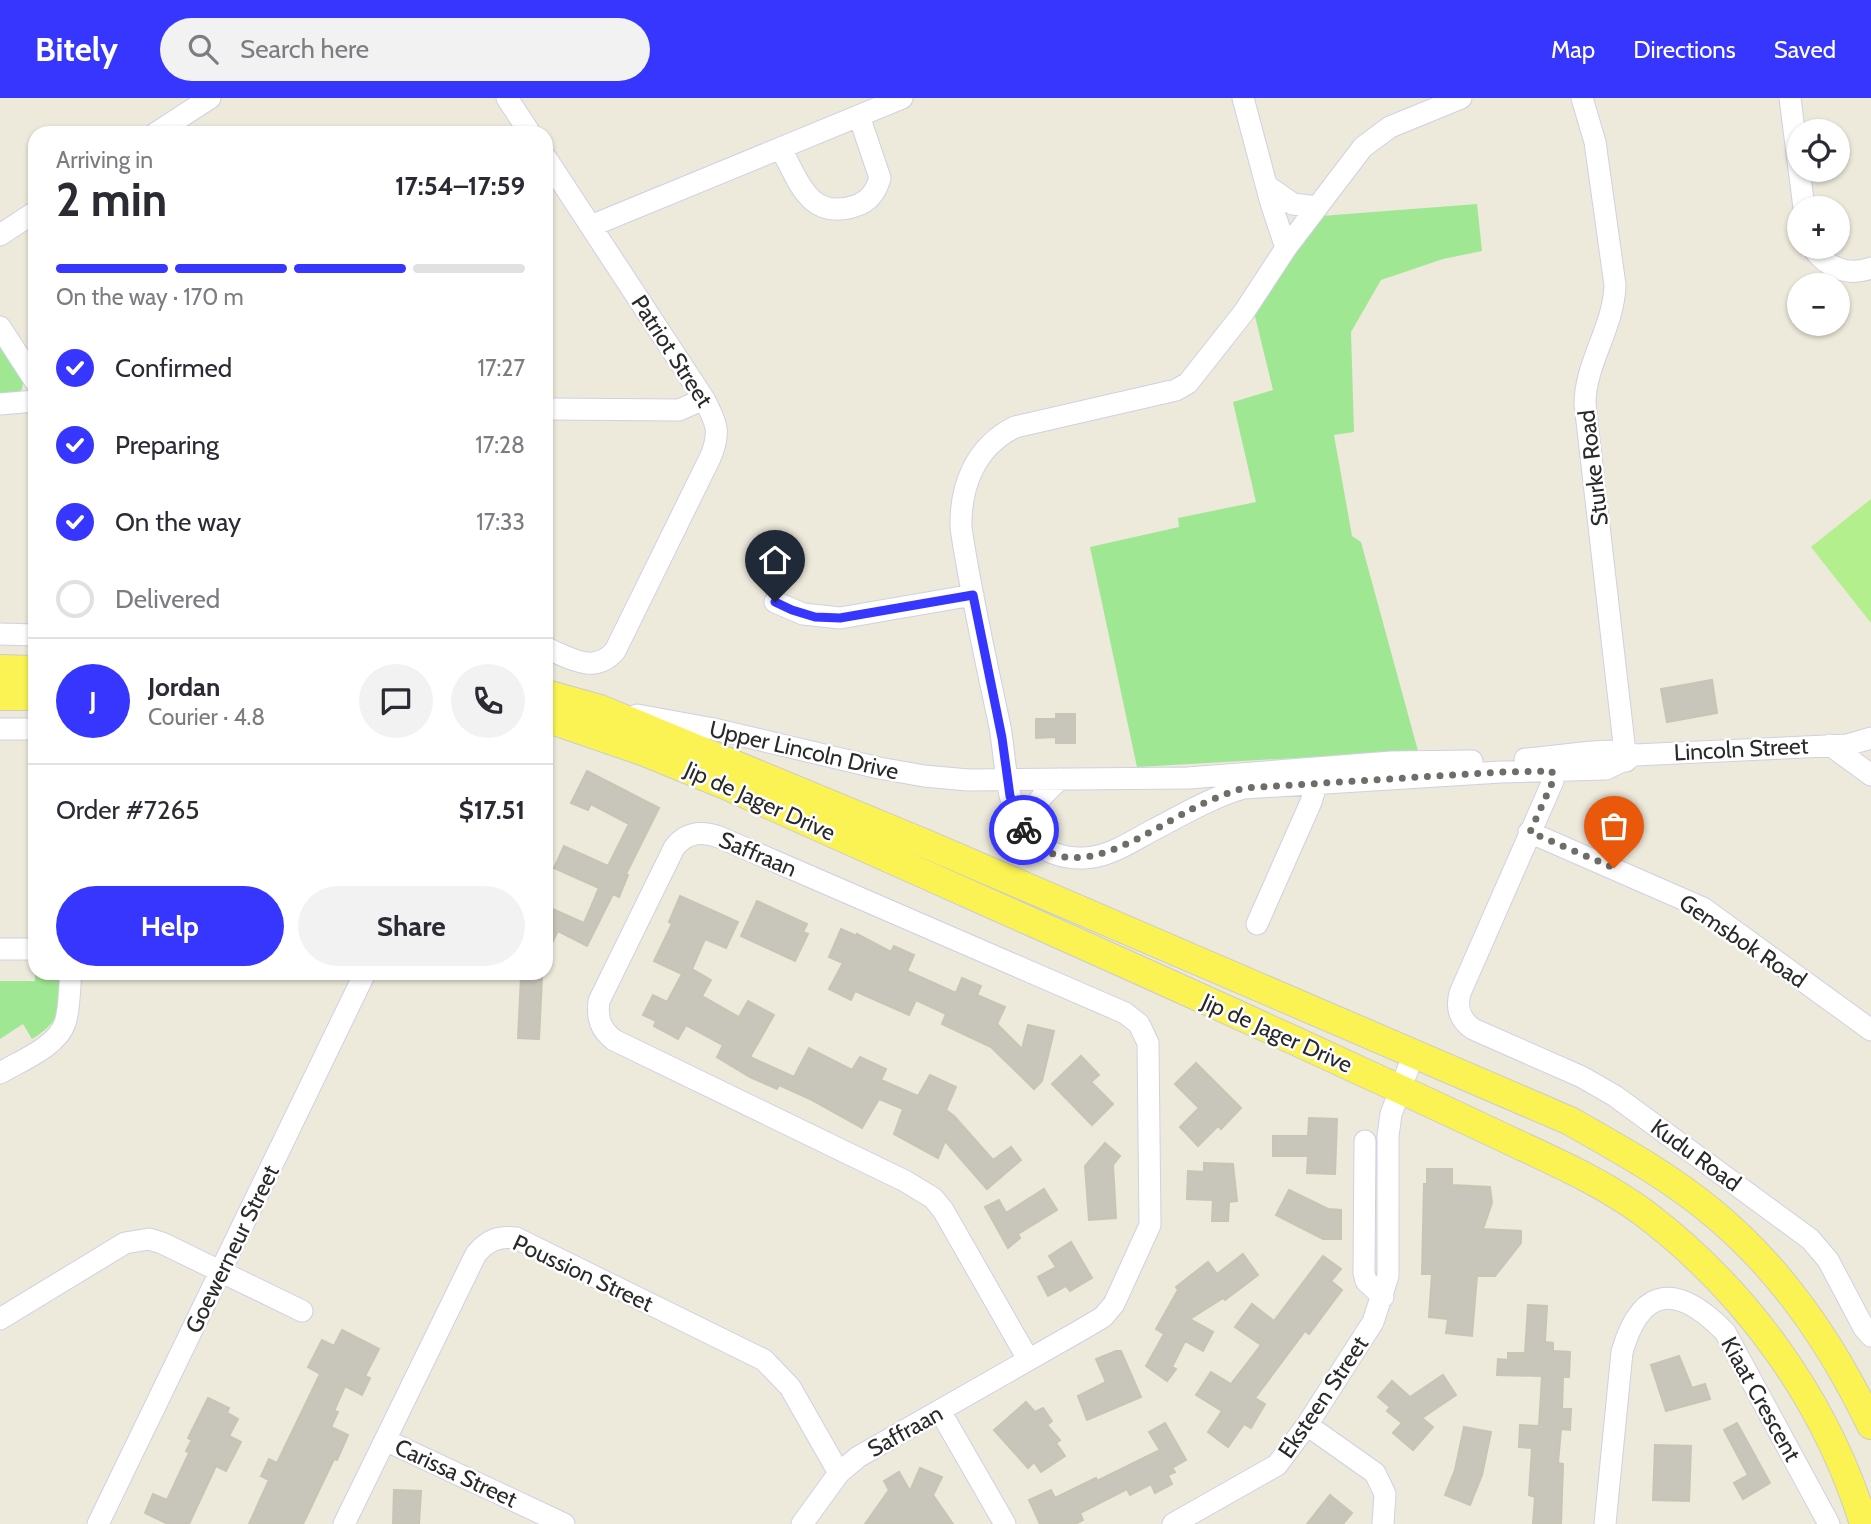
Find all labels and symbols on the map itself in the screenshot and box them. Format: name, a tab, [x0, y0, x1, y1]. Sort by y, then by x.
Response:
street label: Patriot Street	[625, 290, 719, 413]
street label: Sturke Road	[1572, 408, 1614, 528]
pin	[745, 530, 805, 602]
street label: Upper Lincoln Drive	[707, 715, 902, 785]
street label: Lincoln Street	[1673, 731, 1809, 767]
street label: Jip de Jager Drive	[679, 755, 840, 847]
courier	[989, 795, 1059, 865]
pin	[1584, 796, 1644, 868]
street label: Saffraan	[715, 825, 801, 883]
street label: Gemsbok Road	[1674, 888, 1812, 994]
street label: Jip de Jager Drive	[1196, 987, 1357, 1079]
street label: Kudu Road	[1646, 1113, 1746, 1197]
street label: Goewerneur Street	[179, 1160, 285, 1338]
street label: Poussion Street	[509, 1228, 658, 1318]
street label: Eksteen Street	[1272, 1331, 1374, 1463]
street label: Kiaat Crescent	[1715, 1332, 1807, 1466]
street label: Saffraan	[863, 1399, 947, 1463]
street label: Carissa Street	[390, 1432, 522, 1514]

